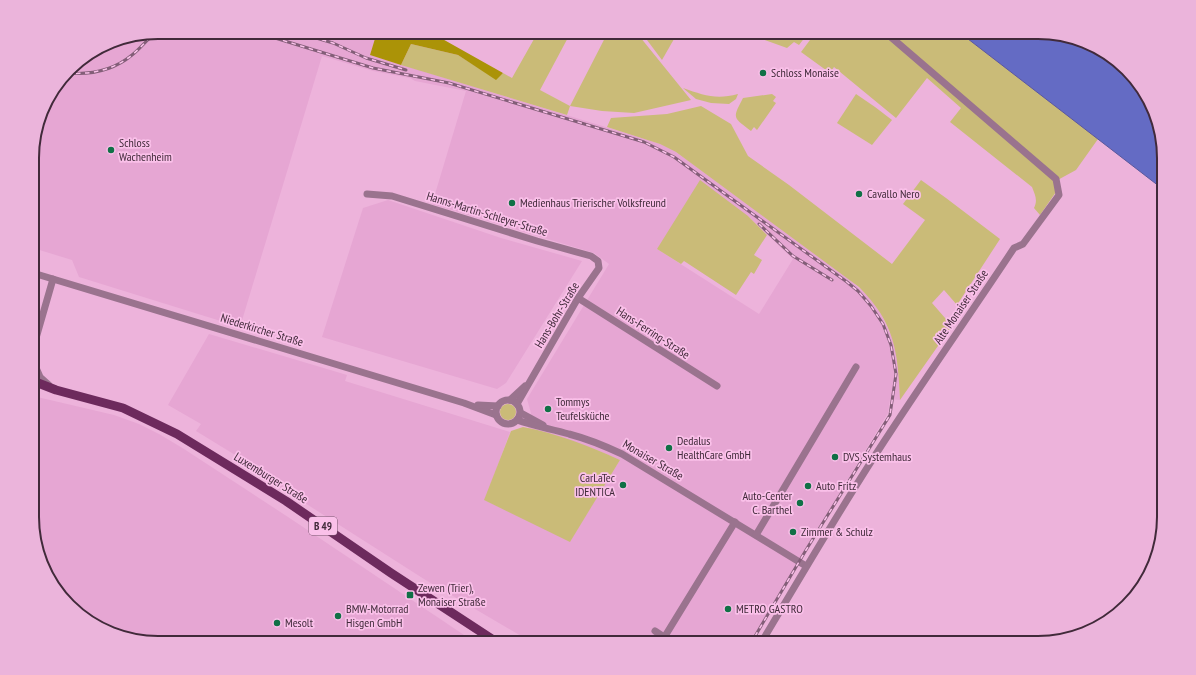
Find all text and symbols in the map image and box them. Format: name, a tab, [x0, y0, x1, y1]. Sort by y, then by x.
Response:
place label: Schloss Monaise	[771, 65, 839, 80]
marker: Schloss Monaise	[758, 68, 768, 78]
place label: Schloss Wachenheim	[119, 135, 172, 164]
marker: Schloss Wachenheim	[106, 145, 116, 155]
place label: Cavallo Nero	[867, 186, 920, 201]
street label: Hanns-Martin-Schleyer-Straße	[425, 188, 550, 239]
marker: Cavallo Nero	[854, 189, 864, 199]
place label: Medienhaus Trierischer Volksfreund	[520, 195, 666, 210]
marker: Medienhaus Trierischer Volksfreund	[507, 198, 517, 208]
street label: Alte Monaiser Straße	[930, 266, 991, 347]
street label: Hans-Bohr-Straße	[531, 279, 582, 350]
street label: Hans-Ferring-Straße	[614, 303, 693, 362]
street label: Niederkircher Straße	[219, 310, 305, 349]
place label: Tommys Teufelsküche	[556, 394, 610, 423]
marker: Tommys Teufelsküche	[543, 404, 553, 414]
place label: Dedalus HealthCare GmbH	[677, 433, 751, 462]
street label: Monaiser Straße	[620, 436, 686, 483]
marker: Dedalus HealthCare GmbH	[664, 443, 674, 453]
street label: Luxemburger Straße	[231, 449, 311, 506]
place label: DVS Systemhaus	[843, 449, 911, 464]
marker: DVS Systemhaus	[830, 452, 840, 462]
place label: CarLaTec IDENTICA	[575, 470, 616, 499]
place label: Auto Fritz	[816, 478, 856, 493]
marker: CarLaTec IDENTICA	[618, 480, 628, 490]
marker: Auto Fritz	[803, 481, 813, 491]
place label: Auto-Center C. Barthel	[742, 488, 793, 517]
marker: Auto-Center C. Barthel	[795, 498, 805, 508]
road number: B 49	[309, 517, 337, 535]
place label: Zimmer & Schulz	[801, 524, 873, 539]
marker: Zimmer & Schulz	[788, 527, 798, 537]
place label: Zewen (Trier), Monaiser Straße	[418, 580, 486, 609]
marker: Zewen (Trier), Monaiser Straße	[405, 590, 415, 600]
place label: BMW-Motorrad Hisgen GmbH	[346, 601, 408, 630]
place label: METRO GASTRO	[736, 601, 803, 616]
marker: METRO GASTRO	[723, 604, 733, 614]
marker: BMW-Motorrad Hisgen GmbH	[333, 611, 343, 621]
place label: Mesolt	[285, 615, 314, 630]
marker: Mesolt	[272, 618, 282, 628]

